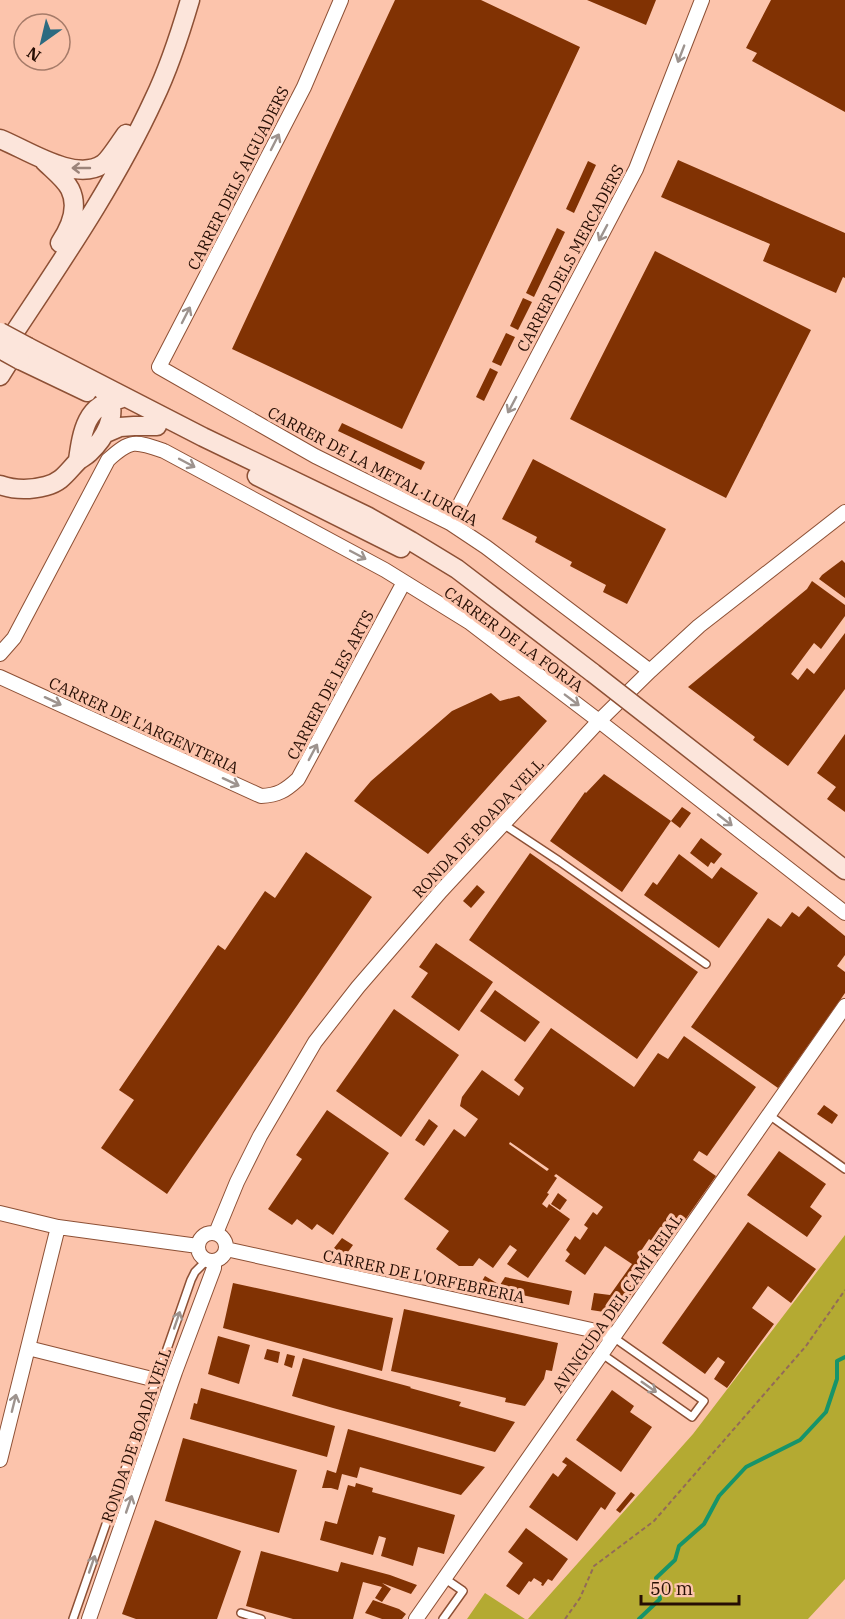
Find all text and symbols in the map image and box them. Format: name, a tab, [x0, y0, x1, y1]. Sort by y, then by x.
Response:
north arrow	[12, 12, 72, 72]
text: N	[23, 43, 44, 66]
one-way arrow	[675, 45, 686, 63]
street label: CARRER DELS AIGUADERS	[183, 83, 293, 273]
one-way arrow	[270, 134, 281, 152]
street label: CARRER DELS MERCADERS	[512, 161, 628, 355]
one-way arrow	[72, 162, 91, 174]
one-way arrow	[597, 223, 608, 241]
one-way arrow	[180, 307, 192, 325]
one-way arrow	[506, 396, 517, 414]
street label: CARRER DE LA METAL·LURGIA	[264, 402, 482, 530]
one-way arrow	[177, 458, 195, 469]
one-way arrow	[349, 550, 367, 561]
street label: CARRER DE LA FORJA	[440, 582, 588, 696]
street label: CARRER DE LES ARTS	[282, 607, 378, 763]
street label: CARRER DE L'ARGENTERIA	[46, 672, 242, 778]
one-way arrow	[563, 693, 579, 706]
one-way arrow	[44, 696, 62, 708]
one-way arrow	[307, 743, 319, 761]
street label: RONDA DE BOADA VELL	[408, 754, 548, 902]
one-way arrow	[221, 777, 239, 789]
one-way arrow	[717, 813, 733, 826]
street label: AVINGUDA DEL CAMÍ REIAL	[547, 1209, 687, 1396]
street label: CARRER DE L'ORFEBRERIA	[321, 1245, 527, 1307]
one-way arrow	[172, 1311, 183, 1330]
street label: RONDA DE BOADA VELL	[97, 1345, 175, 1525]
one-way arrow	[641, 1381, 657, 1393]
one-way arrow	[9, 1394, 21, 1413]
one-way arrow	[124, 1495, 135, 1514]
one-way arrow	[87, 1555, 98, 1574]
scale bar	[641, 1568, 738, 1606]
text: 50 m	[650, 1577, 693, 1600]

